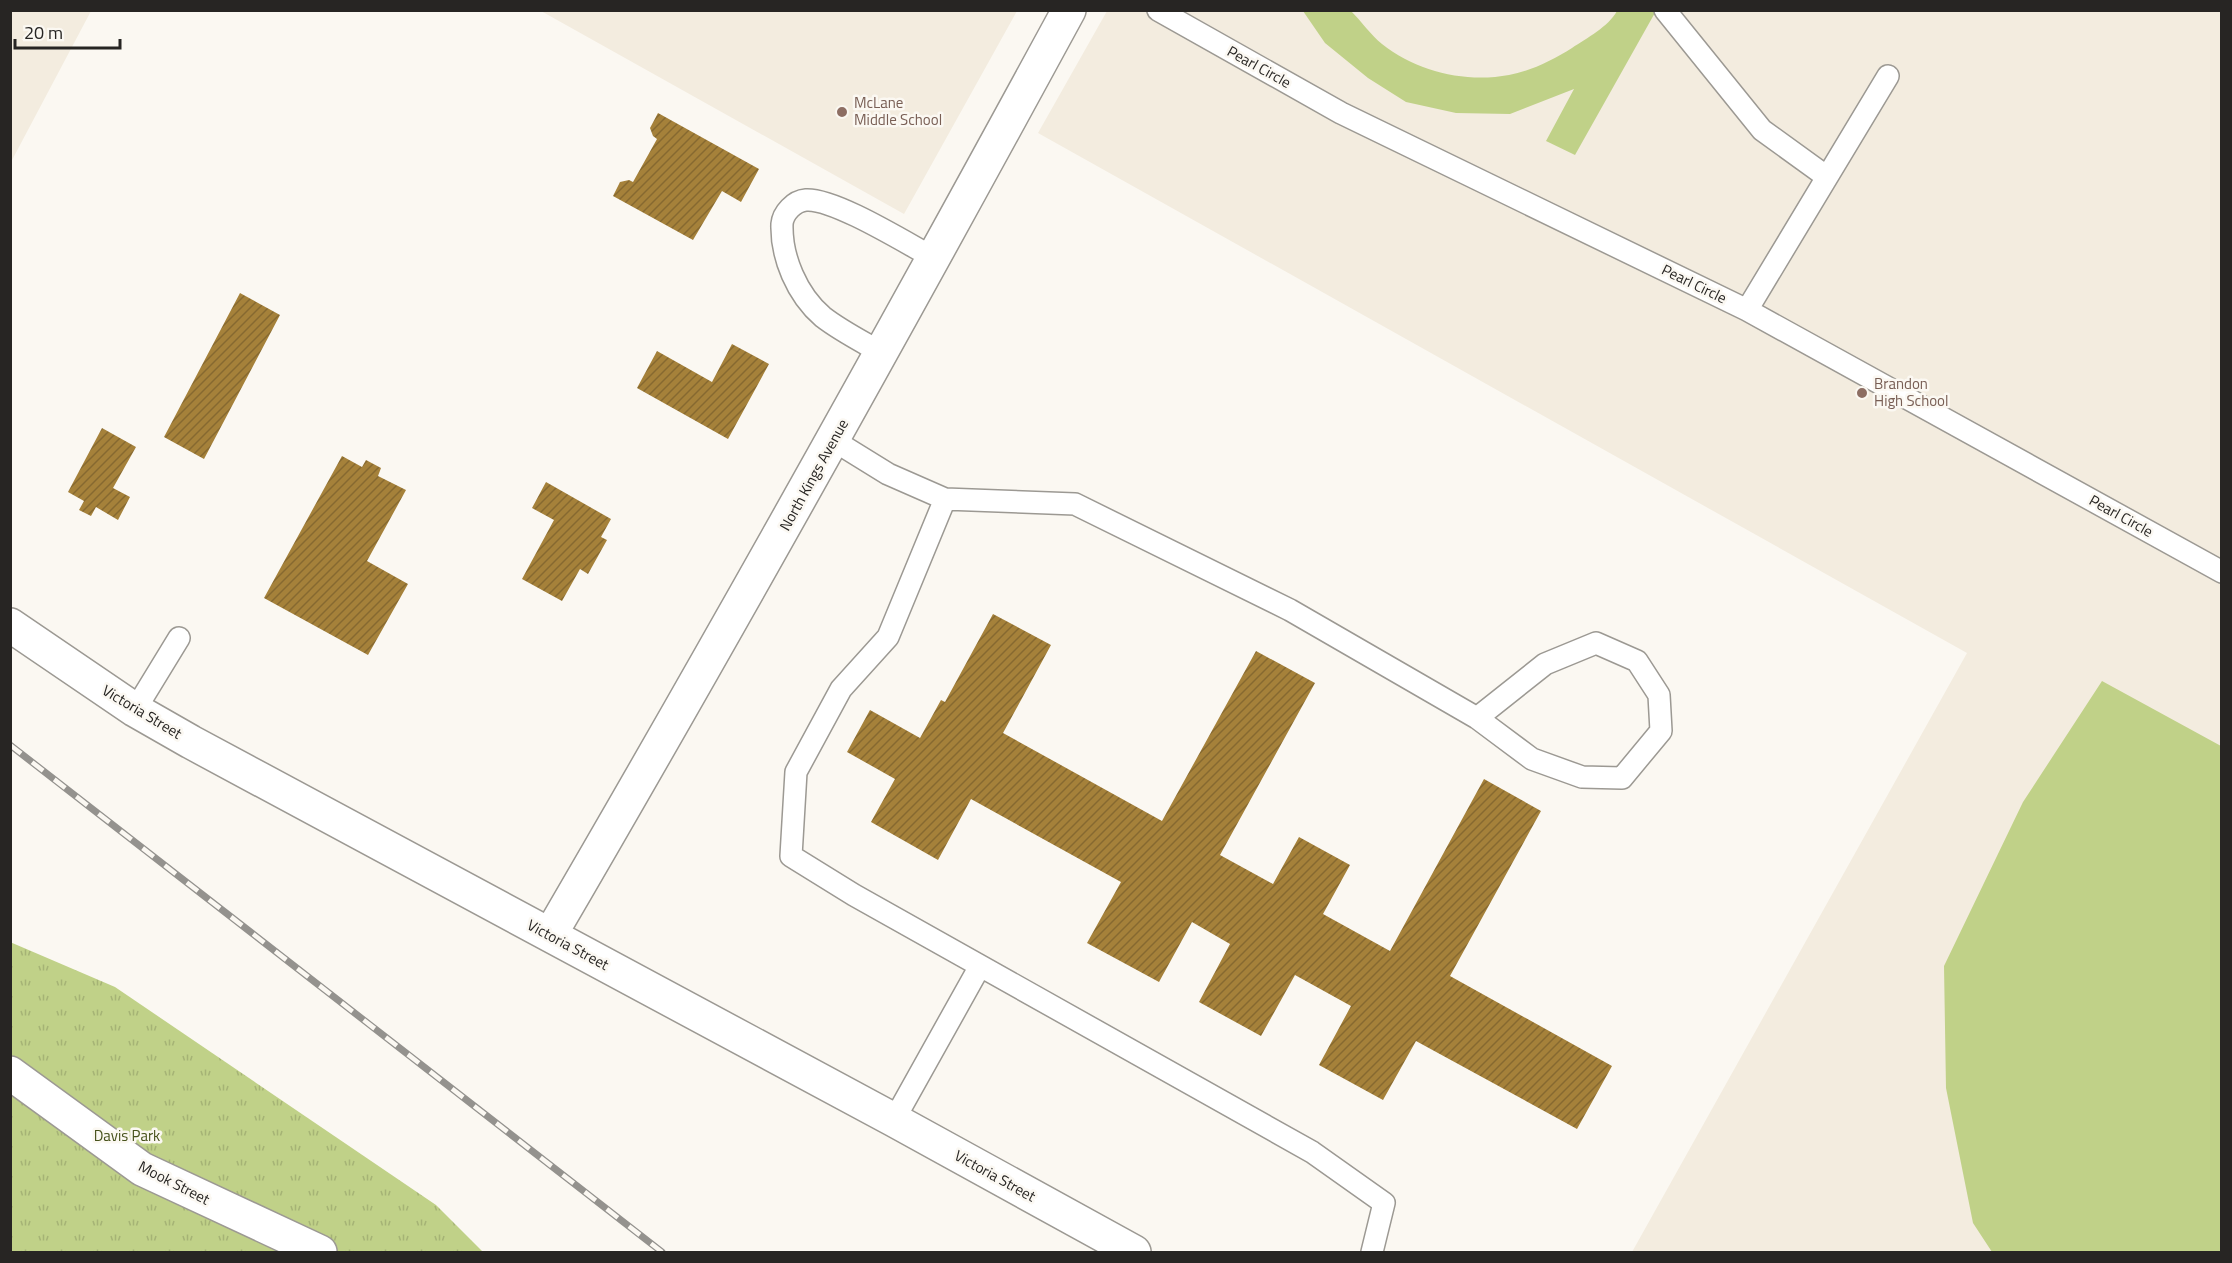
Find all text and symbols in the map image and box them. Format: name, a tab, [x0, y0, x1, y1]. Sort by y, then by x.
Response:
scale bar	[15, 12, 120, 50]
text: 20 m	[24, 19, 63, 46]
street label: Pearl Circle	[1223, 40, 1295, 94]
place label: McLane Middle School	[854, 91, 942, 131]
marker: McLane Middle School	[835, 105, 849, 119]
street label: Pearl Circle	[1658, 258, 1731, 309]
place label: Brandon High School	[1874, 372, 1949, 412]
marker: Brandon High School	[1855, 386, 1869, 400]
street label: North Kings Avenue	[773, 415, 854, 535]
street label: Pearl Circle	[2085, 489, 2157, 543]
street label: Victoria Street	[98, 679, 187, 745]
street label: Victoria Street	[523, 913, 614, 976]
park label: Davis Park	[94, 1124, 160, 1147]
street label: Victoria Street	[950, 1144, 1041, 1208]
street label: Mook Street	[134, 1155, 215, 1211]

